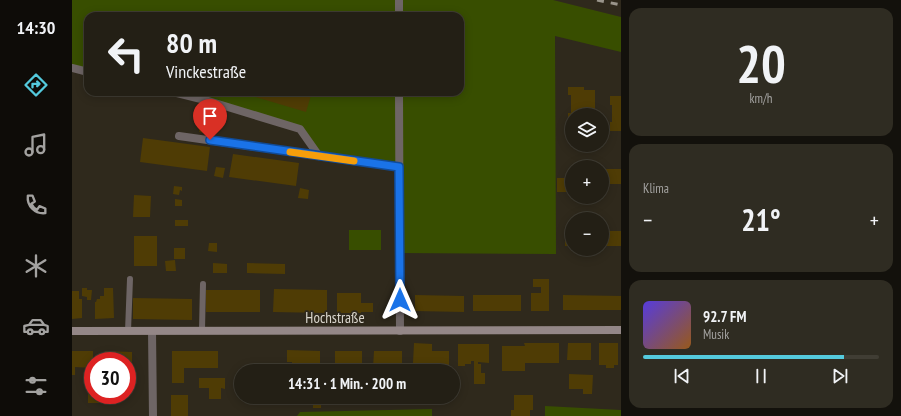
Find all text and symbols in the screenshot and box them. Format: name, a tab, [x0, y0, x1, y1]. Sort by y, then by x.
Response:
text: 14:30	[17, 16, 55, 39]
text: 80 m	[166, 24, 217, 61]
icon: left	[100, 28, 152, 80]
text: 20	[736, 30, 786, 97]
text: Vinckestraße	[166, 60, 246, 83]
icon: directions	[22, 71, 50, 99]
text: km/h	[749, 90, 773, 107]
pin	[193, 99, 227, 140]
icon: arrive	[199, 105, 221, 127]
map controls	[565, 108, 609, 256]
button: layers	[565, 108, 609, 152]
icon: music	[22, 131, 50, 159]
button: +	[565, 160, 609, 204]
text: Klima	[643, 180, 669, 197]
icon: phone	[22, 191, 50, 219]
text: 21°	[741, 200, 781, 239]
text: −	[643, 206, 652, 234]
text: +	[870, 206, 879, 234]
button: −	[565, 212, 609, 256]
icon: climate	[22, 252, 50, 280]
position arrow	[379, 279, 421, 321]
text: 92.7 FM	[703, 307, 746, 326]
street label: Hochstraße	[305, 308, 365, 327]
icon: car	[22, 312, 50, 340]
text: Musik	[703, 326, 729, 343]
speed limit sign: 30	[84, 352, 136, 404]
icon: previous	[671, 365, 693, 387]
icon: pause	[750, 365, 772, 387]
icon: next	[829, 365, 851, 387]
icon: filters	[22, 372, 50, 400]
text: 14:31 · 1 Min. · 200 m	[288, 374, 406, 393]

